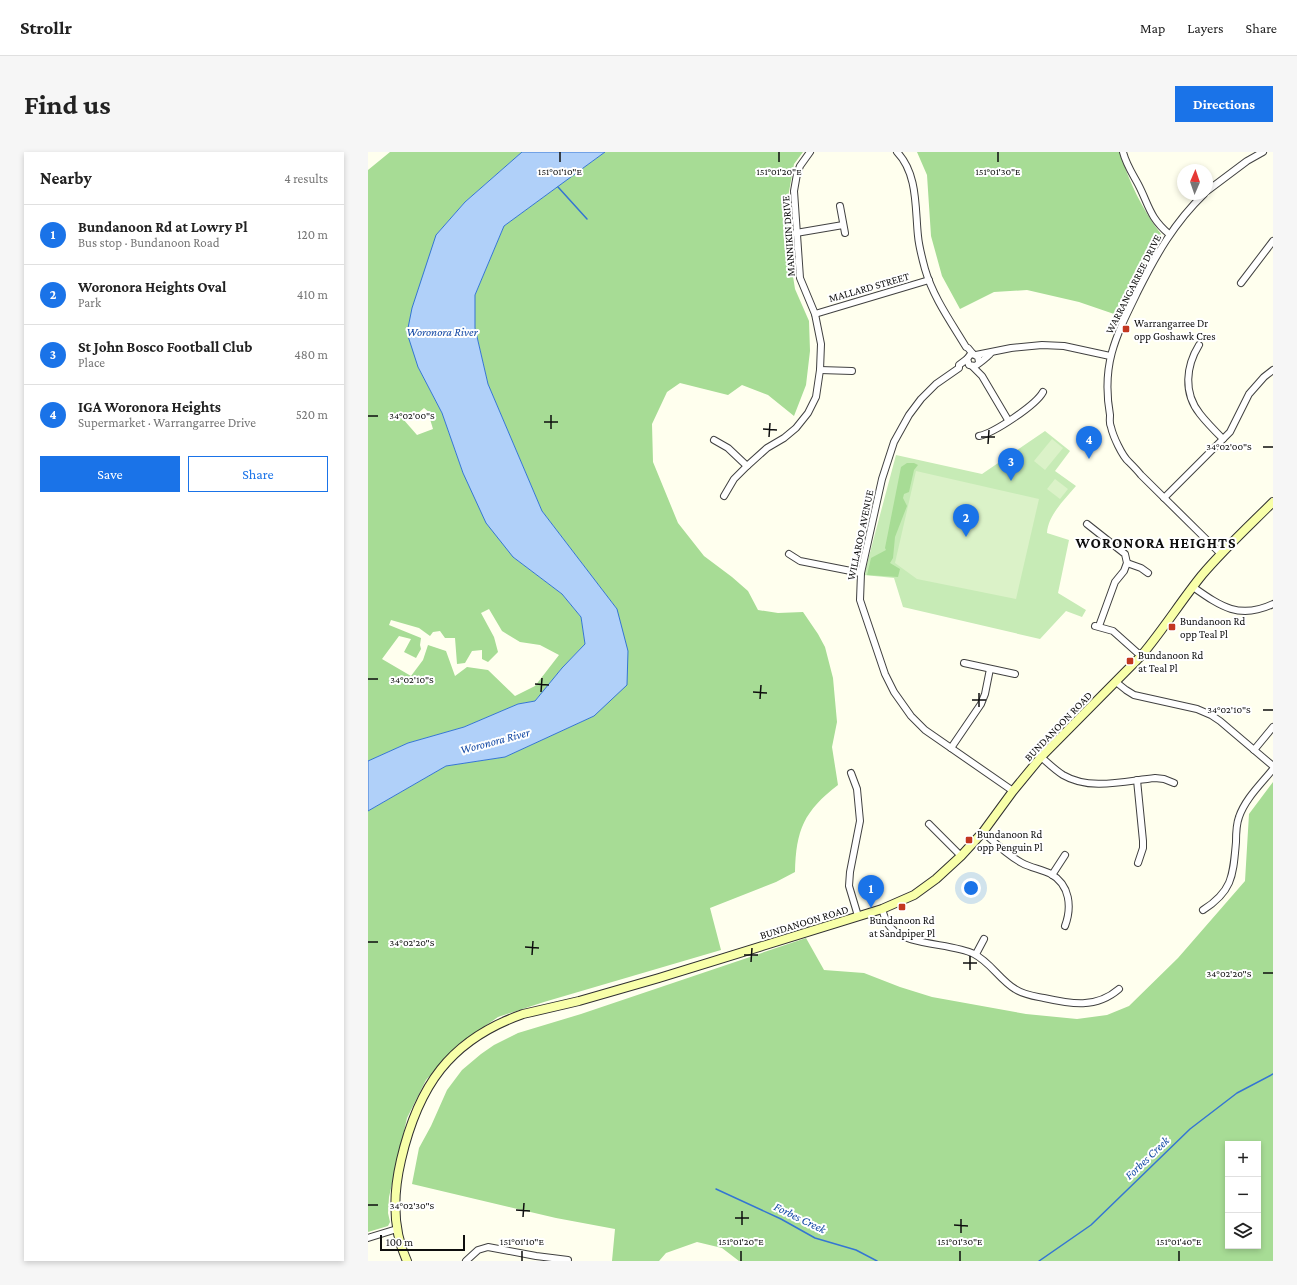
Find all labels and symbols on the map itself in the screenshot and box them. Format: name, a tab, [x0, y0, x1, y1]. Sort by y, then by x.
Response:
north arrow	[1177, 164, 1213, 200]
text: 151°01'10"E	[538, 166, 582, 177]
text: 151°01'20"E	[756, 166, 802, 177]
text: 151°01'30"E	[976, 166, 1021, 177]
street label: MANNIKIN DRIVE	[779, 195, 797, 277]
street label: WARRANGARREE DRIVE	[1103, 232, 1163, 336]
street label: MALLARD STREET	[827, 270, 911, 304]
place label: Warrangarree Dr opp Goshawk Cres	[1134, 317, 1215, 343]
marker: Warrangarree Dr opp Goshawk Cres	[1121, 324, 1131, 334]
water label: Woronora River	[406, 325, 478, 339]
text: 34°02'00"S	[389, 410, 435, 421]
pin: 4	[1076, 426, 1102, 459]
text: 34°02'00"S	[1206, 441, 1252, 452]
pin: 3	[998, 448, 1024, 481]
street label: WILLAROO AVENUE	[845, 489, 875, 581]
pin: 2	[953, 504, 979, 537]
district label: WORONORA HEIGHTS	[1075, 535, 1236, 551]
place label: Bundanoon Rd opp Teal Pl	[1180, 615, 1245, 641]
marker: Bundanoon Rd opp Teal Pl	[1167, 622, 1177, 632]
place label: Bundanoon Rd at Teal Pl	[1138, 649, 1203, 674]
marker: Bundanoon Rd at Teal Pl	[1125, 656, 1135, 666]
text: 34°02'10"S	[390, 674, 434, 685]
street label: BUNDANOON ROAD	[1022, 689, 1094, 763]
text: 34°02'10"S	[1207, 704, 1251, 715]
water label: Woronora River	[459, 725, 532, 757]
place label: Bundanoon Rd opp Penguin Pl	[977, 828, 1043, 854]
marker: Bundanoon Rd opp Penguin Pl	[964, 835, 974, 845]
pin: 1	[858, 875, 884, 908]
your location	[961, 878, 981, 898]
marker: Bundanoon Rd at Sandpiper Pl	[897, 902, 907, 912]
street label: BUNDANOON ROAD	[758, 903, 850, 941]
place label: Bundanoon Rd at Sandpiper Pl	[869, 914, 935, 940]
text: 34°02'20"S	[390, 937, 435, 948]
text: 34°02'20"S	[1207, 968, 1252, 979]
water label: Forbes Creek	[1122, 1133, 1173, 1183]
water label: Forbes Creek	[772, 1199, 829, 1237]
text: 34°02'30"S	[390, 1200, 435, 1211]
scale bar	[380, 1233, 465, 1252]
text: 151°01'10"E	[500, 1236, 544, 1247]
text: 151°01'20"E	[718, 1236, 764, 1247]
text: 151°01'30"E	[938, 1236, 983, 1247]
text: 151°01'40"E	[1157, 1236, 1202, 1247]

